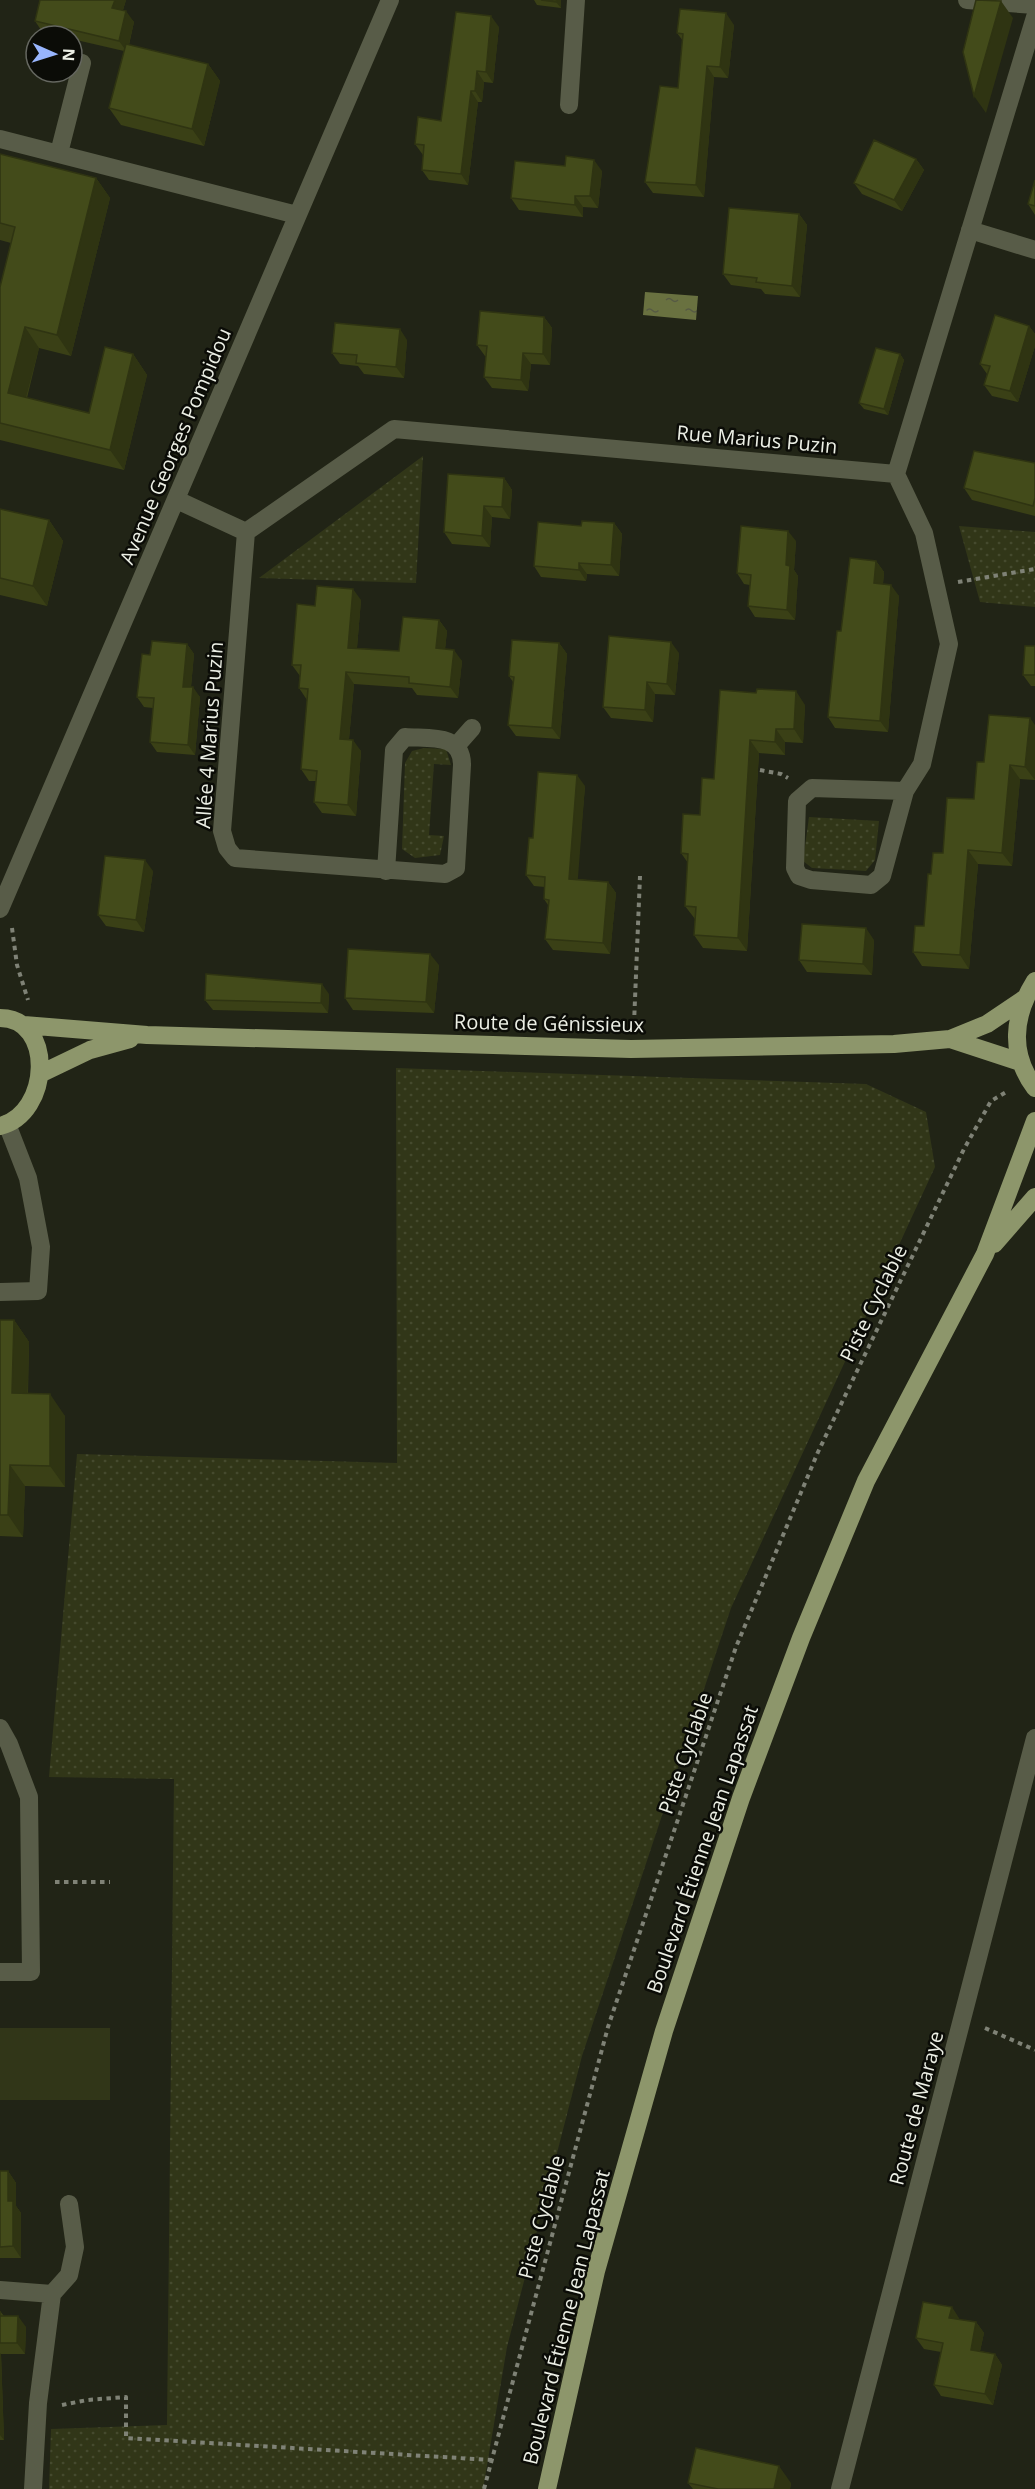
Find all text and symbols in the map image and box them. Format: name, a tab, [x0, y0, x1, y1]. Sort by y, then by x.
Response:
north arrow	[24, 24, 84, 84]
text: N	[58, 48, 80, 62]
street label: Avenue Georges Pompidou	[113, 324, 237, 568]
street label: Rue Marius Puzin	[675, 419, 839, 459]
street label: Allée 4 Marius Puzin	[189, 641, 229, 829]
street label: Route de Génissieux	[454, 1008, 645, 1038]
street label: Piste Cyclable	[833, 1240, 913, 1366]
street label: Piste Cyclable	[652, 1689, 718, 1817]
street label: Boulevard Étienne Jean Lapassat	[640, 1701, 764, 1997]
street label: Route de Maraye	[882, 2028, 950, 2188]
street label: Piste Cyclable	[512, 2152, 570, 2282]
street label: Boulevard Étienne Jean Lapassat	[516, 2167, 616, 2467]

